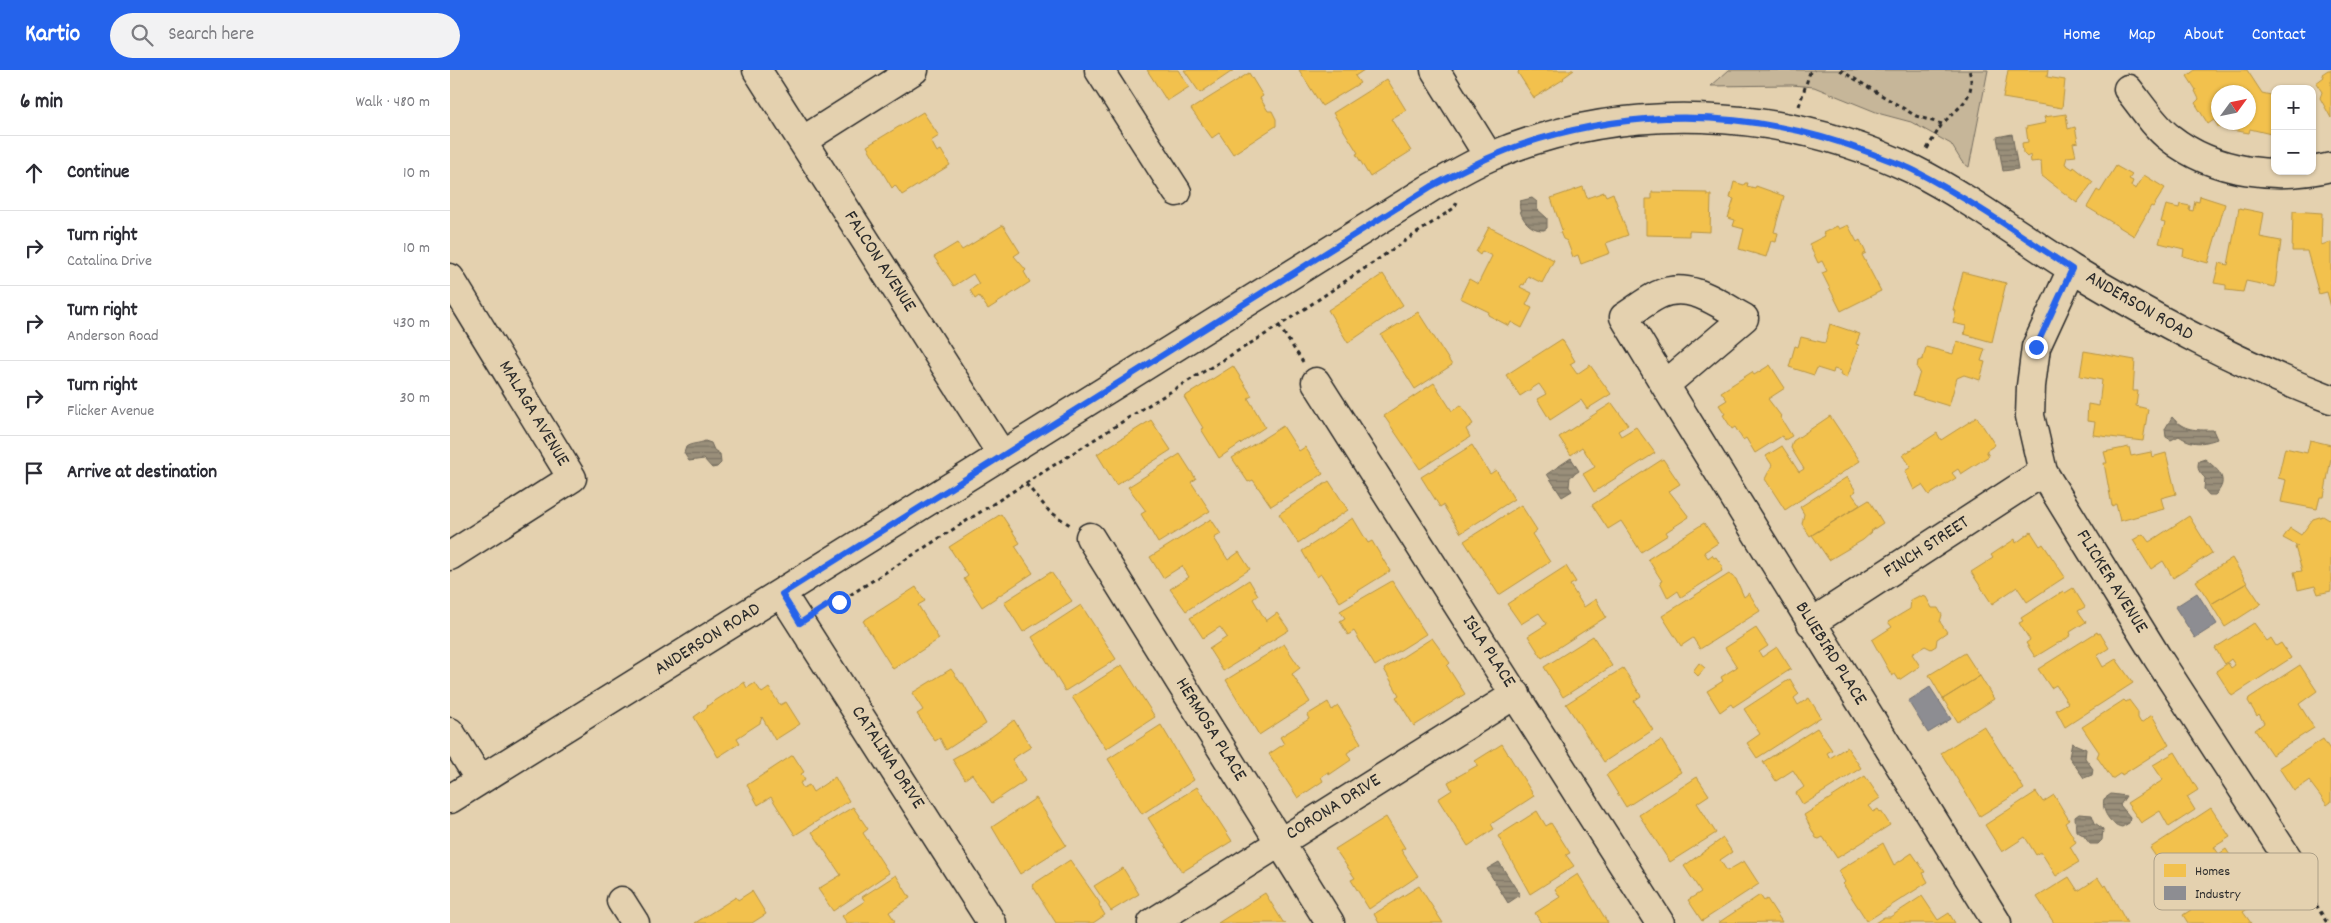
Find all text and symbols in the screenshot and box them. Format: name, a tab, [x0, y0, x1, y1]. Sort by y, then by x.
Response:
search box	[110, 13, 460, 58]
text: Kartio	[25, 18, 80, 52]
icon: search	[128, 21, 156, 49]
text: Search here	[168, 22, 254, 49]
text: Home	[2063, 23, 2100, 48]
text: Map	[2128, 23, 2156, 48]
text: About	[2184, 23, 2224, 48]
text: Contact	[2252, 23, 2306, 48]
north arrow	[2211, 85, 2256, 130]
map controls	[2271, 85, 2316, 175]
button: +	[2271, 85, 2316, 130]
text: 6 min	[20, 88, 63, 118]
text: Walk · 480 m	[356, 91, 430, 114]
button: −	[2271, 130, 2316, 175]
icon: ahead	[20, 159, 48, 187]
text: Continue	[67, 160, 129, 187]
text: 10 m	[403, 162, 430, 185]
street label: FALCON AVENUE	[836, 206, 922, 318]
text: Turn right	[67, 223, 138, 250]
icon: right	[20, 234, 48, 262]
text: 10 m	[403, 237, 430, 260]
text: Catalina Drive	[67, 250, 152, 273]
street label: ANDERSON ROAD	[2080, 265, 2198, 349]
text: Turn right	[67, 298, 138, 325]
icon: right	[20, 309, 48, 337]
text: 430 m	[393, 312, 430, 335]
text: Anderson Road	[67, 325, 158, 348]
route end	[2025, 336, 2048, 359]
street label: MALAGA AVENUE	[491, 356, 575, 472]
text: Turn right	[67, 373, 138, 400]
icon: right	[20, 384, 48, 412]
text: 30 m	[400, 387, 430, 410]
text: Flicker Avenue	[67, 400, 154, 423]
icon: arrive	[20, 459, 48, 487]
text: Arrive at destination	[67, 460, 217, 487]
street label: FINCH STREET	[1879, 510, 1975, 586]
street label: FLICKER AVENUE	[2068, 525, 2154, 639]
route start	[828, 591, 851, 614]
street label: ANDERSON ROAD	[650, 596, 767, 683]
street label: BLUEBIRD PLACE	[1787, 597, 1873, 711]
street label: ISLA PLACE	[1454, 610, 1522, 694]
street label: HERMOSA PLACE	[1167, 673, 1253, 787]
street label: CATALINA DRIVE	[843, 701, 931, 815]
street label: CORONA DRIVE	[1281, 768, 1387, 848]
legend	[2154, 853, 2318, 910]
text: Homes	[2195, 862, 2230, 882]
text: Industry	[2195, 885, 2241, 905]

